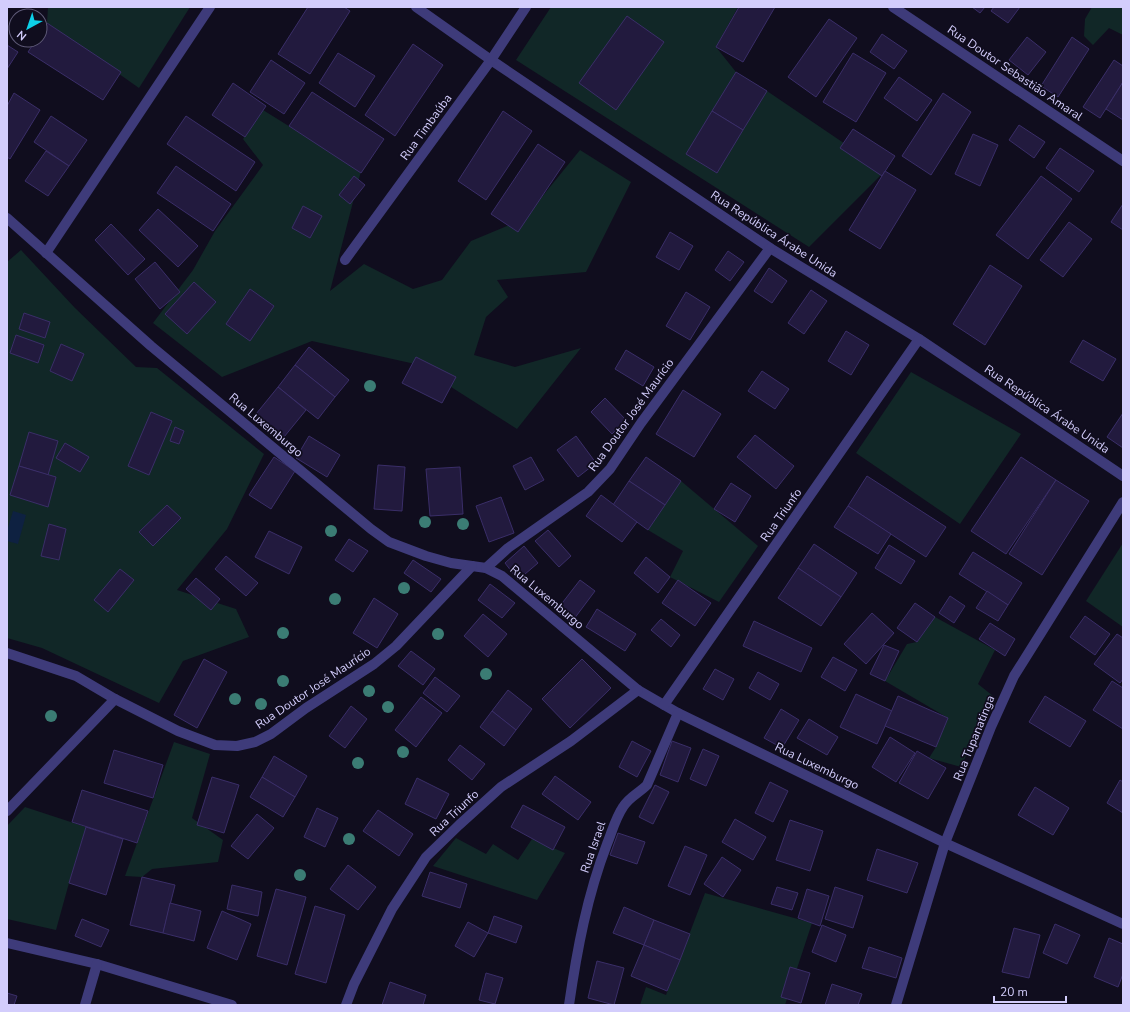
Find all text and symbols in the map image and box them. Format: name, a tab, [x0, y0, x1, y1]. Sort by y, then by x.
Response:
north arrow	[8, 8, 48, 48]
street label: Rua Doutor Sebastião Amaral	[944, 22, 1086, 125]
text: N	[14, 27, 30, 44]
street label: Rua Timbaúba	[397, 91, 455, 163]
street label: Rua República Árabe Unida	[708, 187, 840, 281]
street label: Rua Doutor José Maurício	[585, 355, 678, 475]
street label: Rua República Árabe Unida	[981, 361, 1113, 457]
street label: Rua Luxemburgo	[226, 389, 307, 461]
street label: Rua Triunfo	[757, 485, 805, 545]
street label: Rua Luxemburgo	[507, 561, 588, 633]
street label: Rua Doutor José Maurício	[252, 643, 374, 733]
street label: Rua Tupanatinga	[950, 693, 998, 783]
street label: Rua Luxemburgo	[772, 739, 862, 793]
street label: Rua Triunfo	[426, 786, 482, 840]
street label: Rua Israel	[577, 819, 609, 875]
scale bar	[994, 978, 1066, 1004]
text: 20 m	[1000, 984, 1028, 1000]

